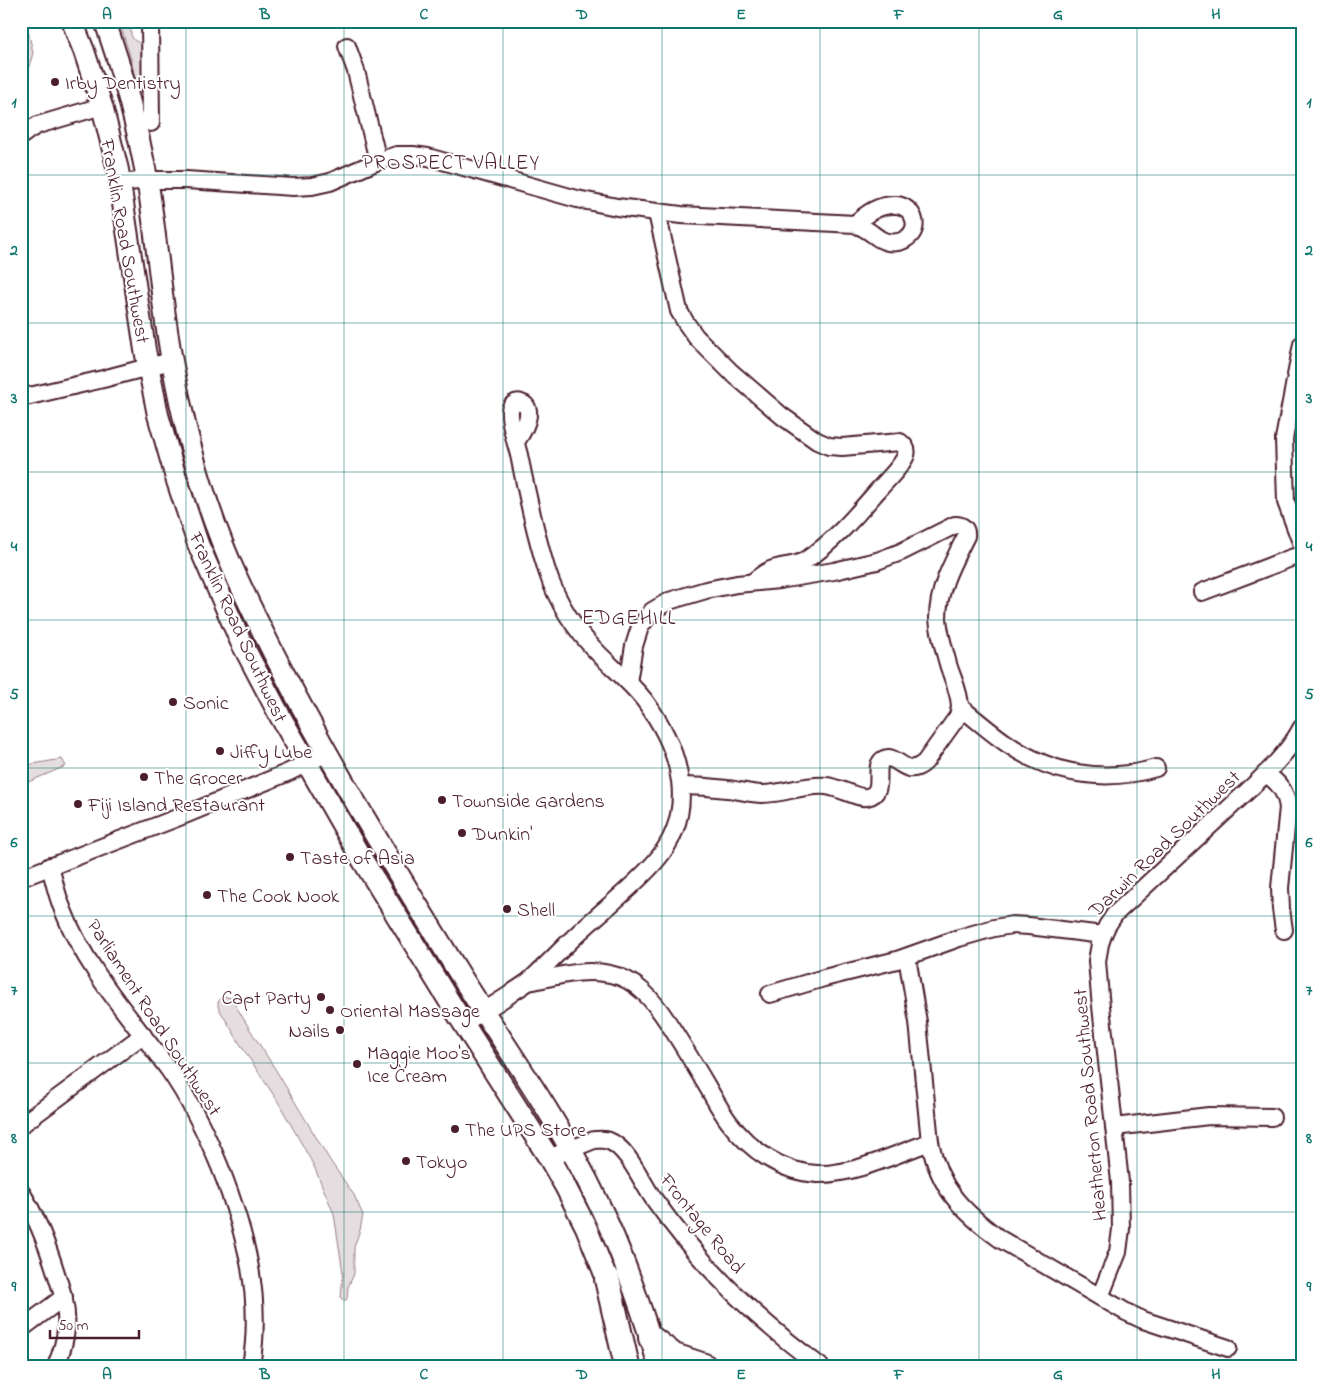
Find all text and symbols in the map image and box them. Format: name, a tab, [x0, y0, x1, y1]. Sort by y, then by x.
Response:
text: A	[102, 3, 112, 27]
text: B	[259, 3, 271, 27]
text: C	[420, 3, 429, 27]
text: D	[575, 3, 588, 27]
text: E	[736, 3, 746, 27]
text: F	[893, 3, 905, 27]
text: G	[1053, 3, 1063, 27]
text: H	[1211, 3, 1221, 27]
place label: Irby Dentistry	[65, 70, 181, 99]
marker: Irby Dentistry	[49, 76, 61, 88]
text: 1	[11, 91, 17, 115]
text: 1	[1306, 91, 1312, 115]
street label: Franklin Road Southwest	[91, 136, 156, 346]
district label: PROSPECT VALLEY	[362, 149, 540, 179]
text: 2	[9, 239, 18, 263]
text: 2	[1304, 239, 1313, 263]
text: 3	[10, 387, 18, 411]
text: 3	[1305, 387, 1313, 411]
street label: Franklin Road Southwest	[179, 527, 294, 728]
text: 4	[10, 535, 18, 559]
text: 4	[1305, 535, 1313, 559]
district label: EDGEHILL	[582, 604, 676, 634]
text: 5	[9, 683, 19, 707]
text: 5	[1304, 683, 1314, 707]
place label: Sonic	[183, 690, 229, 719]
marker: Sonic	[167, 696, 179, 708]
place label: Jiffy Lube	[230, 739, 312, 768]
marker: Jiffy Lube	[214, 745, 226, 757]
street label: Darwin Road Southwest	[1082, 764, 1249, 926]
place label: The Grocer	[154, 765, 243, 794]
marker: The Grocer	[138, 771, 150, 783]
place label: Townside Gardens	[452, 788, 605, 817]
place label: Fiji Island Restaurant	[87, 792, 265, 821]
marker: Townside Gardens	[436, 794, 448, 806]
marker: Fiji Island Restaurant	[72, 798, 84, 810]
place label: Dunkin'	[471, 821, 532, 850]
marker: Dunkin'	[456, 827, 468, 839]
text: 6	[9, 831, 18, 855]
text: 6	[1304, 831, 1313, 855]
place label: Taste of Asia	[300, 845, 415, 874]
marker: Taste of Asia	[284, 851, 296, 863]
place label: The Cook Nook	[217, 883, 340, 912]
marker: The Cook Nook	[201, 889, 213, 901]
place label: Shell	[517, 897, 555, 926]
marker: Shell	[501, 903, 513, 915]
street label: Parliament Road Southwest	[78, 914, 228, 1123]
text: 7	[11, 979, 18, 1003]
text: 7	[1306, 979, 1313, 1003]
place label: Capt Party	[221, 985, 311, 1014]
street label: Heatherton Road Southwest	[1067, 987, 1116, 1222]
marker: Capt Party	[315, 991, 327, 1003]
place label: Oriental Massage	[340, 998, 480, 1028]
marker: Oriental Massage	[324, 1004, 336, 1016]
place label: Nails	[289, 1018, 330, 1047]
marker: Nails	[334, 1024, 346, 1036]
place label: Maggie Moo's Ice Cream	[367, 1040, 471, 1092]
marker: Maggie Moo's Ice Cream	[351, 1058, 363, 1070]
place label: The UPS Store	[465, 1117, 586, 1146]
marker: The UPS Store	[449, 1123, 461, 1135]
text: 8	[10, 1127, 17, 1151]
text: 8	[1305, 1127, 1312, 1151]
place label: Tokyo	[416, 1149, 467, 1178]
marker: Tokyo	[400, 1155, 412, 1167]
street label: Frontage Road	[650, 1167, 751, 1282]
text: 9	[11, 1275, 17, 1299]
text: 9	[1306, 1275, 1312, 1299]
scale bar	[50, 1307, 139, 1339]
text: 50 m	[58, 1315, 89, 1337]
text: A	[102, 1363, 112, 1387]
text: B	[259, 1363, 271, 1387]
text: C	[420, 1363, 429, 1387]
text: D	[575, 1363, 588, 1387]
text: E	[736, 1363, 746, 1387]
text: F	[893, 1363, 905, 1387]
text: G	[1053, 1363, 1063, 1387]
text: H	[1211, 1363, 1221, 1387]

